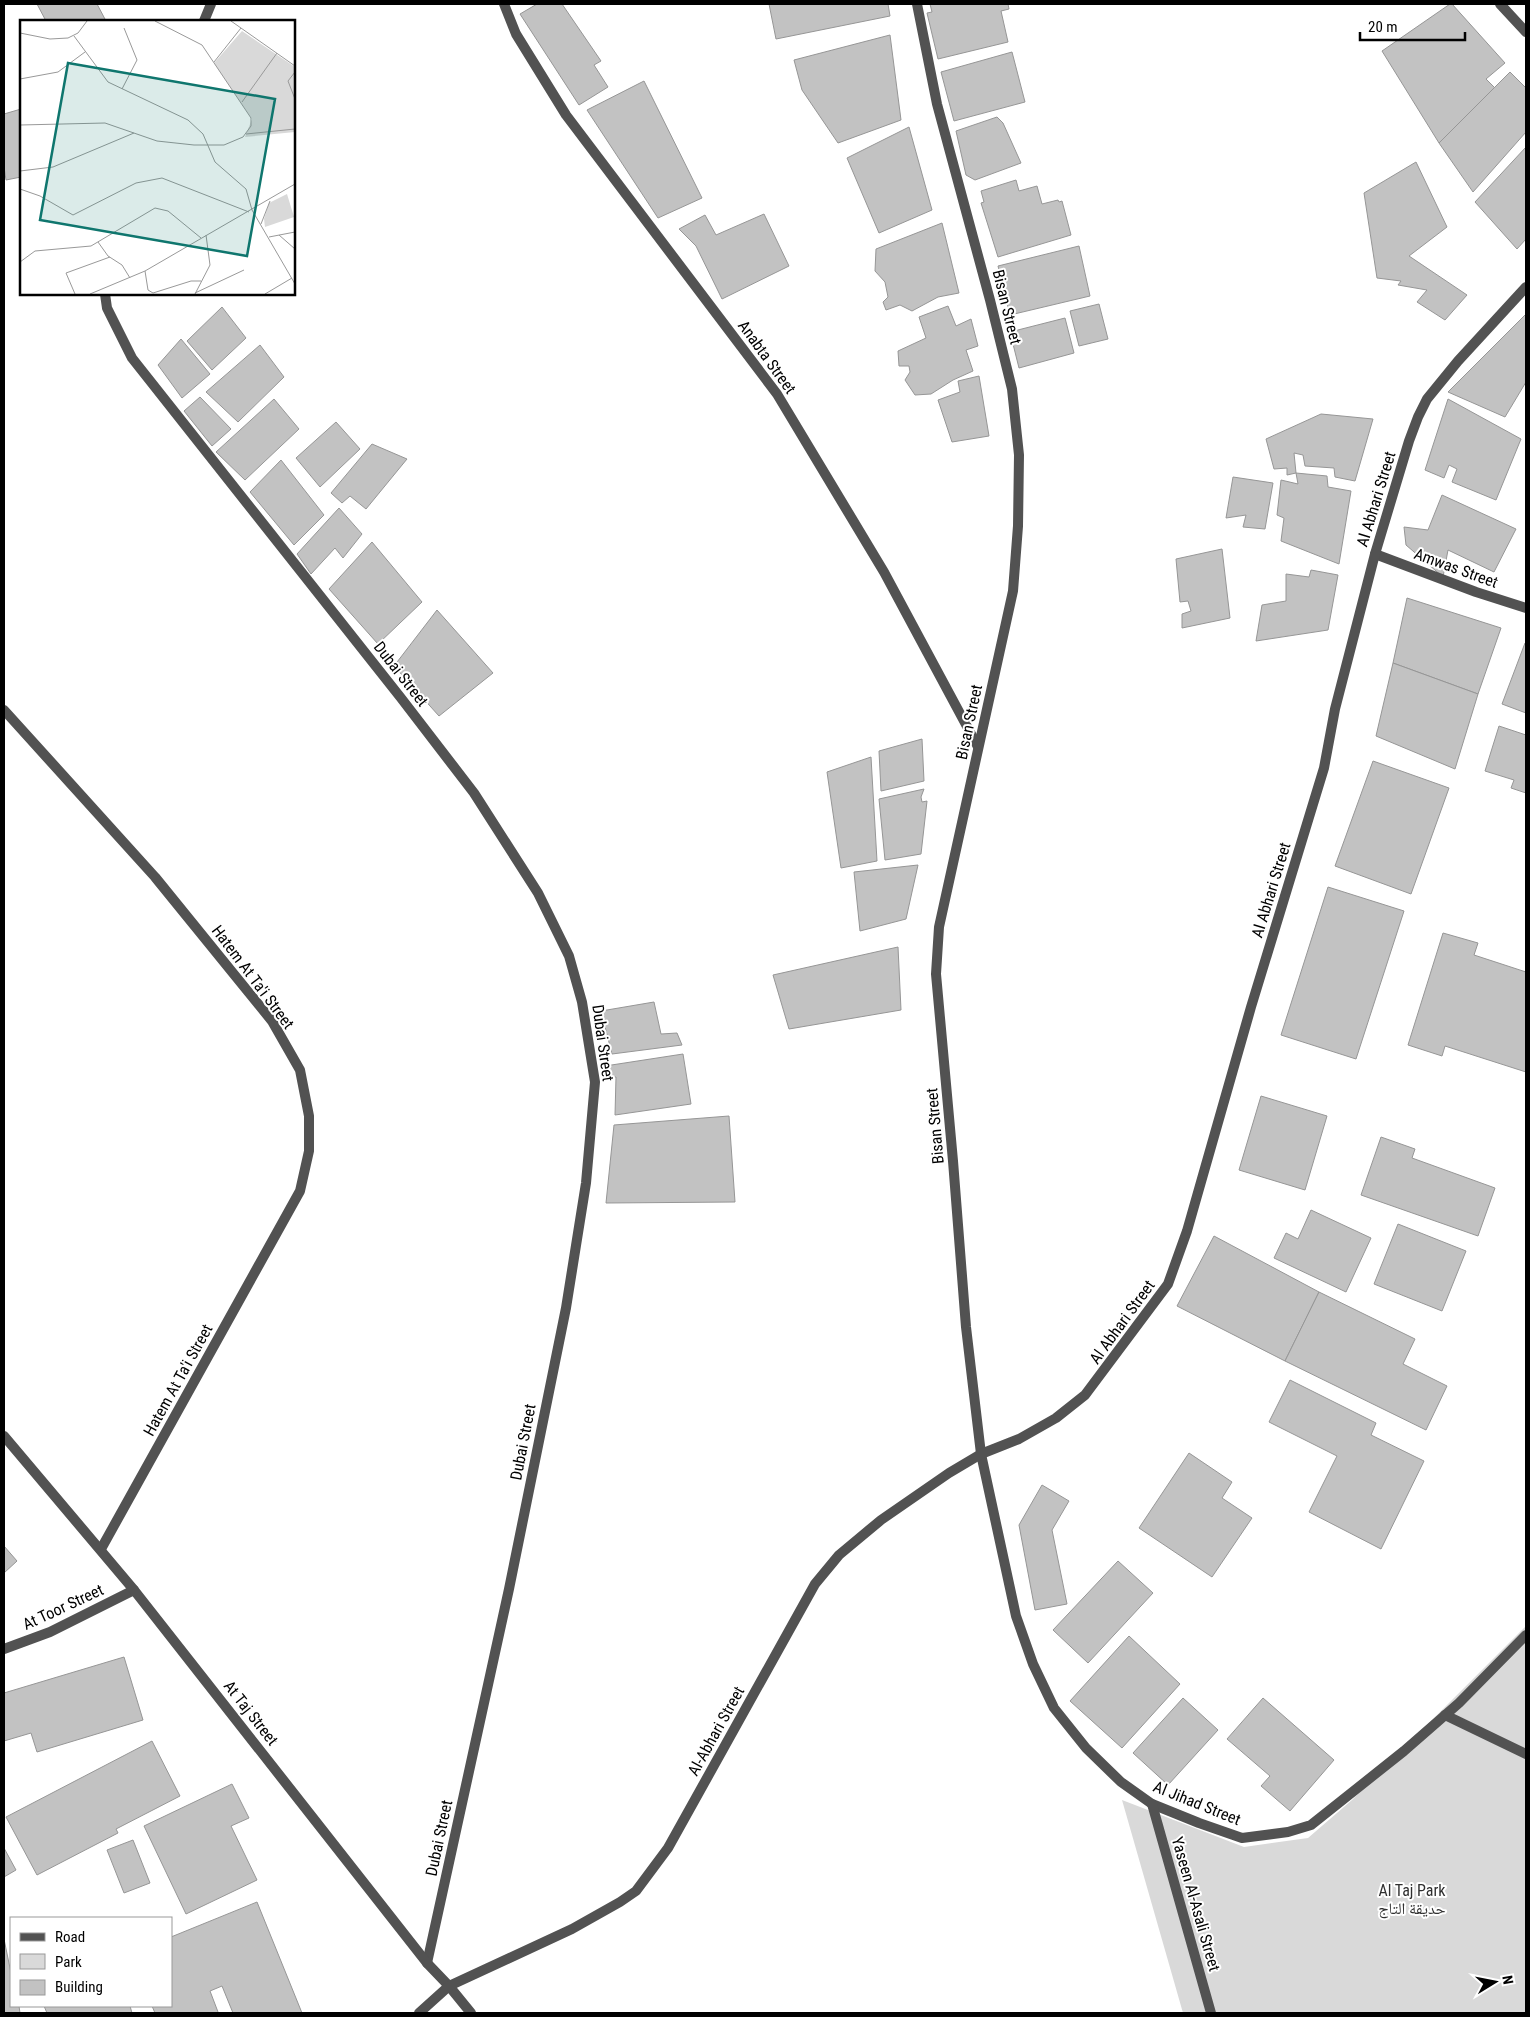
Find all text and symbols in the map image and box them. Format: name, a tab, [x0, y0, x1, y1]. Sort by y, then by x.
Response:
scale bar	[1360, 10, 1465, 42]
text: 20 m	[1368, 18, 1398, 36]
inset map	[20, 20, 295, 295]
street label: Bisan Street	[989, 268, 1026, 347]
street label: Anabta Street	[734, 317, 800, 398]
street label: Al Abhari Street	[1352, 449, 1400, 549]
street label: Amwas Street	[1411, 544, 1501, 592]
street label: Dubai Street	[370, 638, 432, 710]
street label: Bisan Street	[952, 682, 986, 761]
street label: Al Abhari Street	[1247, 840, 1295, 940]
street label: Hatem At Ta'i Street	[208, 921, 298, 1033]
street label: Dubai Street	[588, 1003, 618, 1083]
street label: Bisan Street	[922, 1087, 948, 1165]
street label: Al Abhari Street	[1085, 1276, 1159, 1368]
street label: Hatem At Ta'i Street	[139, 1321, 217, 1439]
street label: Dubai Street	[506, 1402, 540, 1482]
street label: At Toor Street	[20, 1580, 107, 1634]
street label: At Taj Street	[220, 1677, 282, 1749]
street label: Al-Abhari Street	[684, 1683, 748, 1779]
street label: Al Jihad Street	[1151, 1777, 1244, 1829]
street label: Dubai Street	[422, 1798, 456, 1878]
street label: Yaseen Al-Asali Street	[1168, 1835, 1224, 1974]
park label: Al Taj Park حديقة التاج	[1378, 1881, 1446, 1919]
legend	[10, 1917, 172, 2007]
text: Road	[55, 1928, 85, 1946]
text: Park	[55, 1953, 82, 1971]
north arrow	[1470, 1957, 1520, 2007]
text: N	[1499, 1974, 1516, 1985]
text: Building	[55, 1978, 103, 1996]

